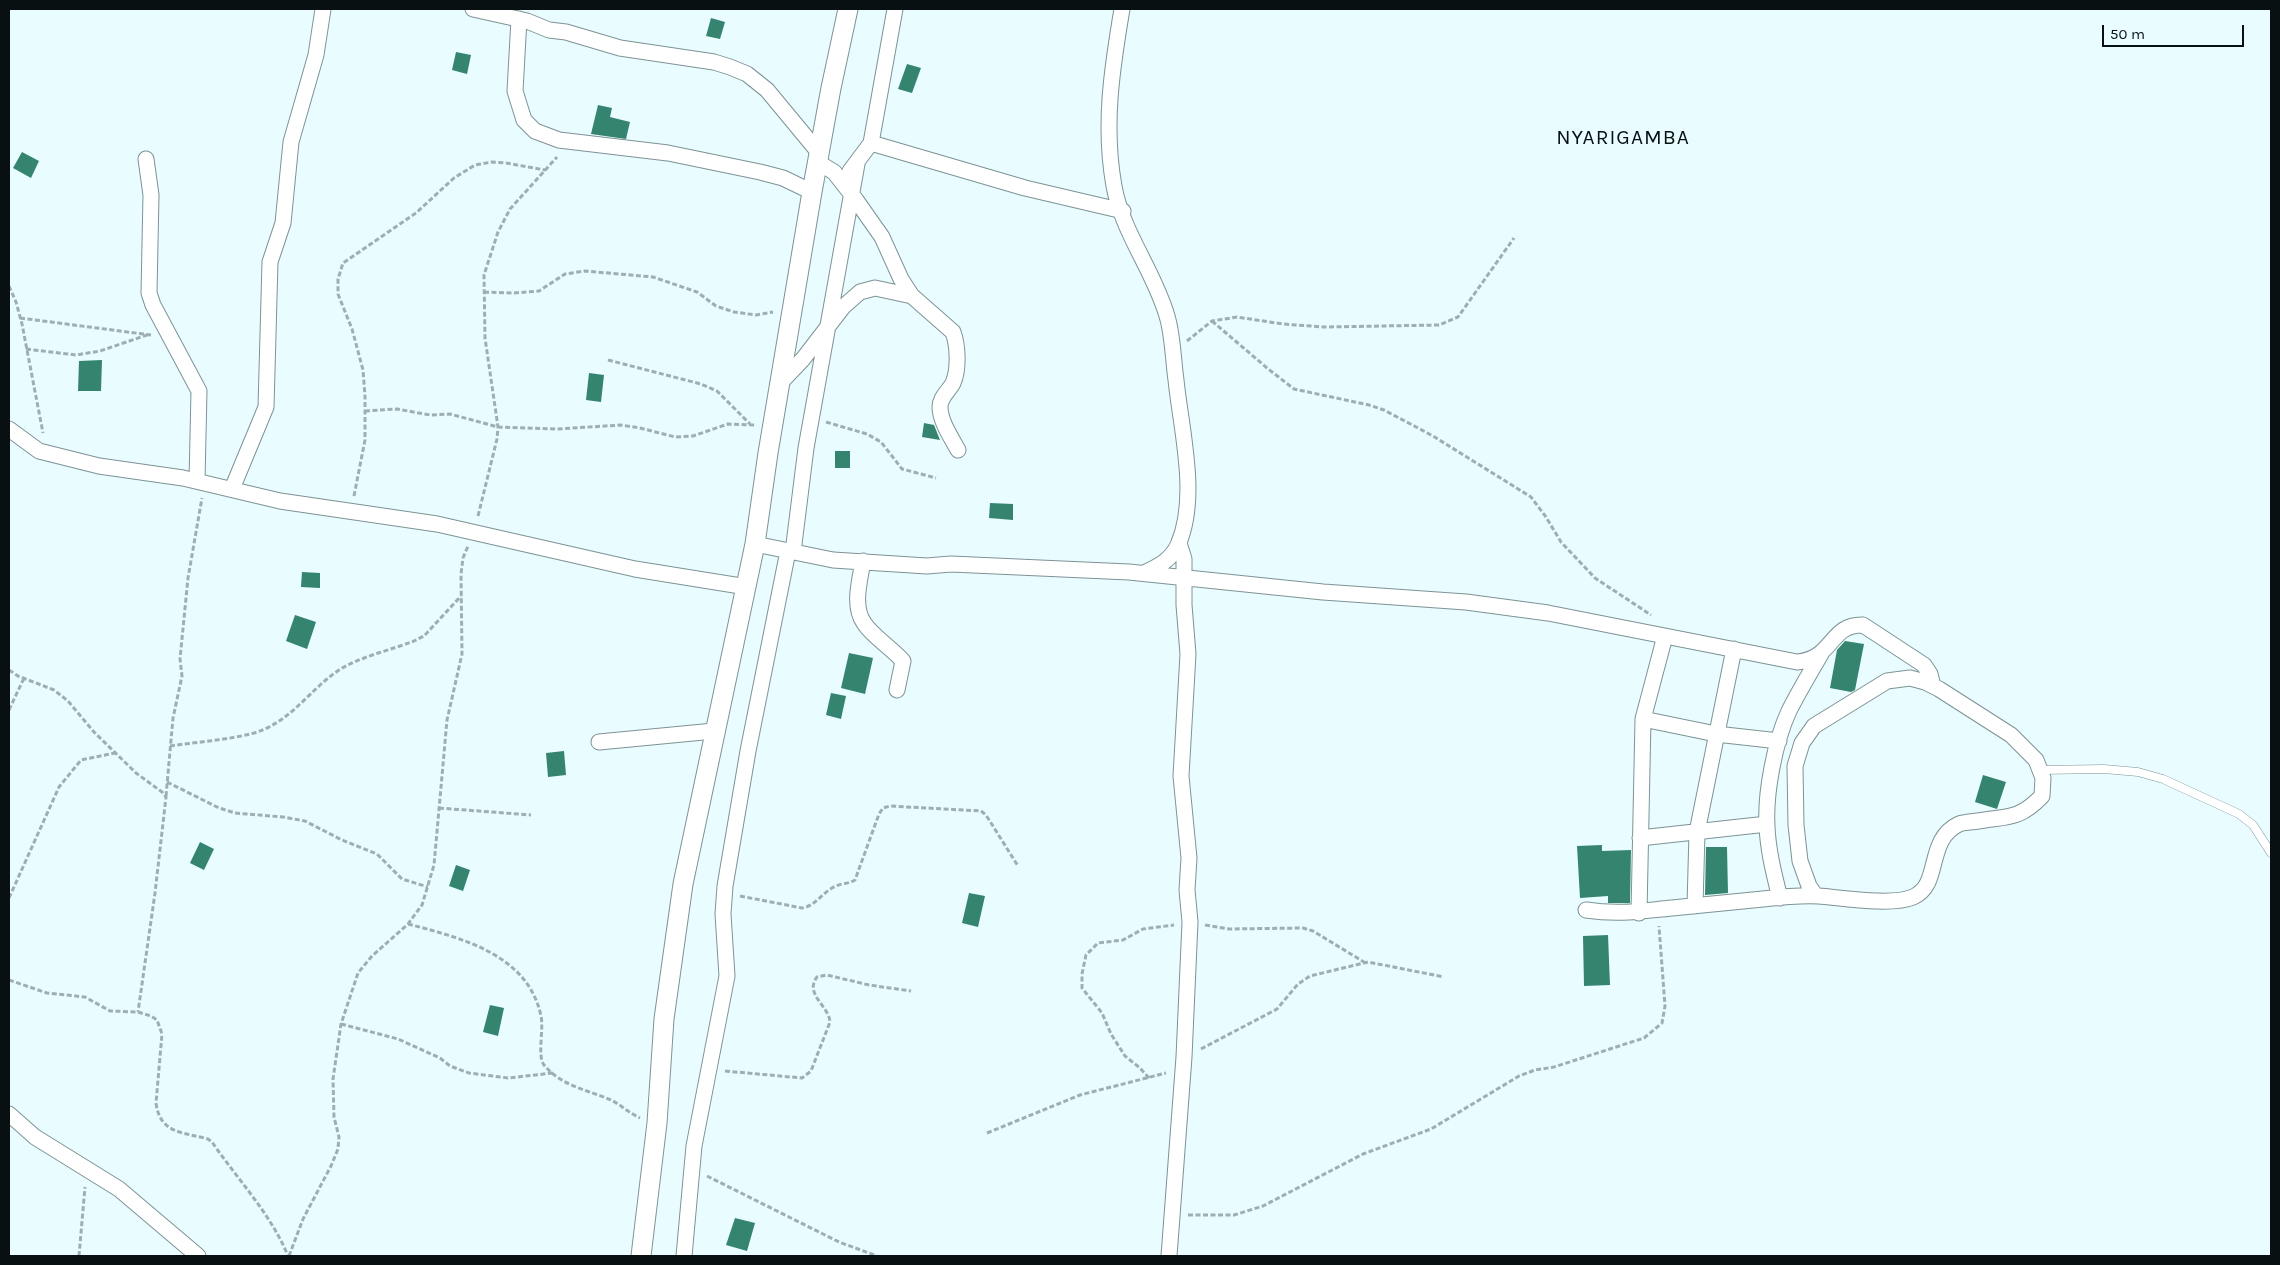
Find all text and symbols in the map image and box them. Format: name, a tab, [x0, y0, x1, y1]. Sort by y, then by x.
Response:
scale bar	[2105, 15, 2248, 47]
text: 50 m	[2110, 25, 2145, 43]
district label: NYARIGAMBA	[1555, 125, 1691, 151]

